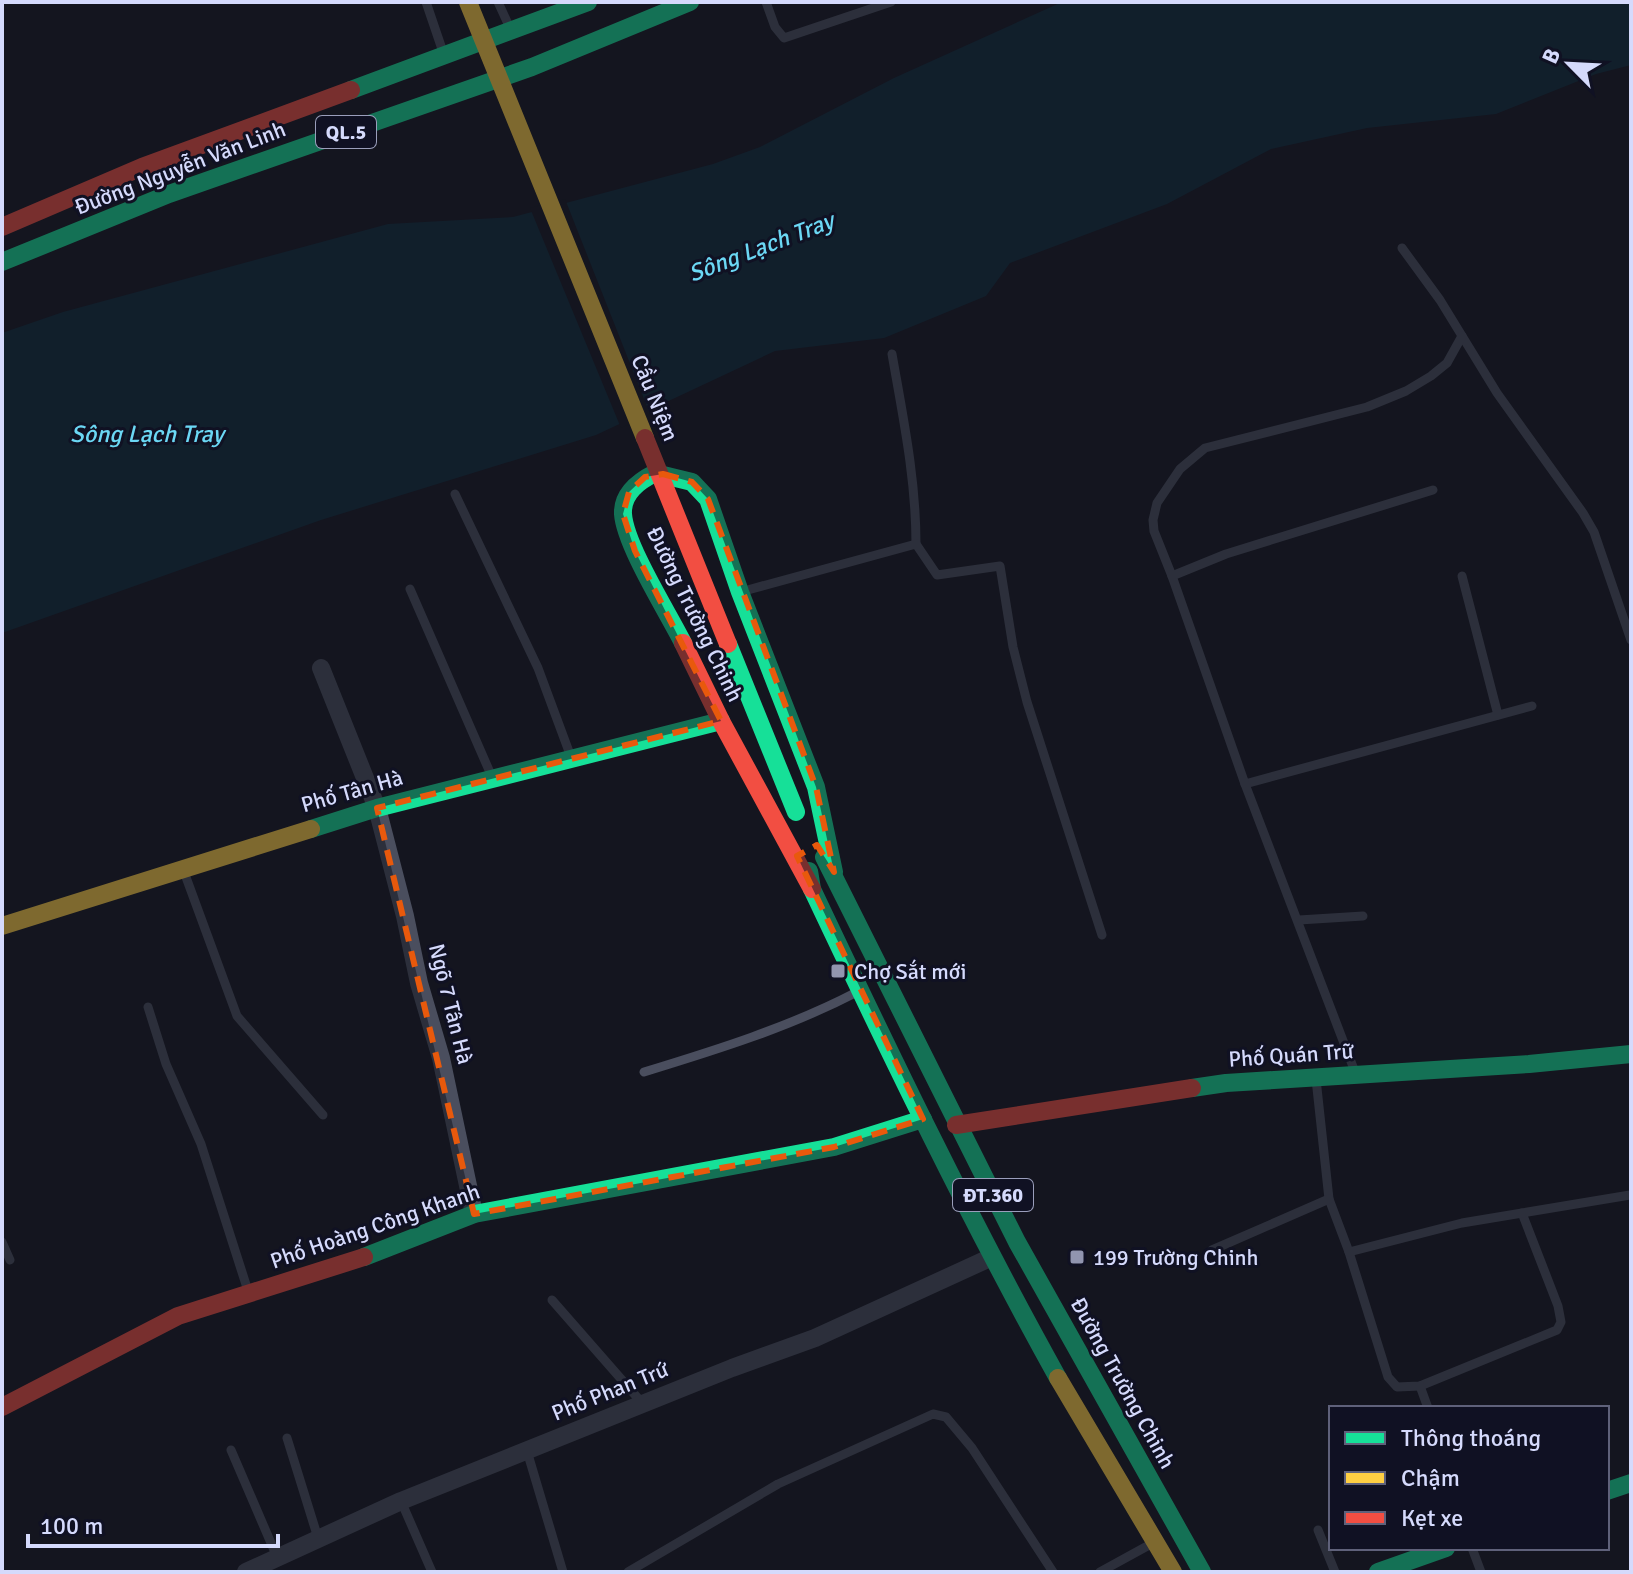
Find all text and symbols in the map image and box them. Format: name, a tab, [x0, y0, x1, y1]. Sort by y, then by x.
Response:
north arrow	[1529, 24, 1609, 104]
text: B	[1536, 44, 1566, 68]
street label: Đường Nguyễn Văn Linh	[71, 115, 289, 221]
road number: QL.5	[316, 116, 376, 148]
water label: Sông Lạch Tray	[684, 205, 841, 288]
street label: Cầu Niệm	[626, 351, 684, 445]
water label: Sông Lạch Tray	[70, 419, 226, 449]
street label: Đường Trường Chinh	[641, 522, 749, 706]
street label: Phố Tân Hà	[298, 764, 406, 818]
street label: Ngõ 7 Tân Hà	[423, 941, 479, 1067]
place label: Chợ Sắt mới	[854, 958, 966, 985]
marker: Chợ Sắt mới	[829, 962, 847, 980]
street label: Phố Quán Trữ	[1228, 1037, 1355, 1073]
street label: Phố Hoàng Công Khanh	[267, 1177, 483, 1275]
road number: ĐT.360	[953, 1179, 1033, 1211]
place label: 199 Trường Chinh	[1093, 1244, 1259, 1271]
marker: 199 Trường Chinh	[1068, 1248, 1086, 1266]
street label: Đường Trường Chinh	[1065, 1293, 1181, 1473]
street label: Phố Phan Trứ	[548, 1355, 673, 1427]
legend	[1329, 1406, 1609, 1550]
text: Thông thoáng	[1401, 1423, 1541, 1453]
text: Chậm	[1401, 1463, 1460, 1493]
scale bar	[28, 1498, 278, 1548]
text: Kẹt xe	[1401, 1503, 1463, 1533]
text: 100 m	[40, 1511, 103, 1541]

